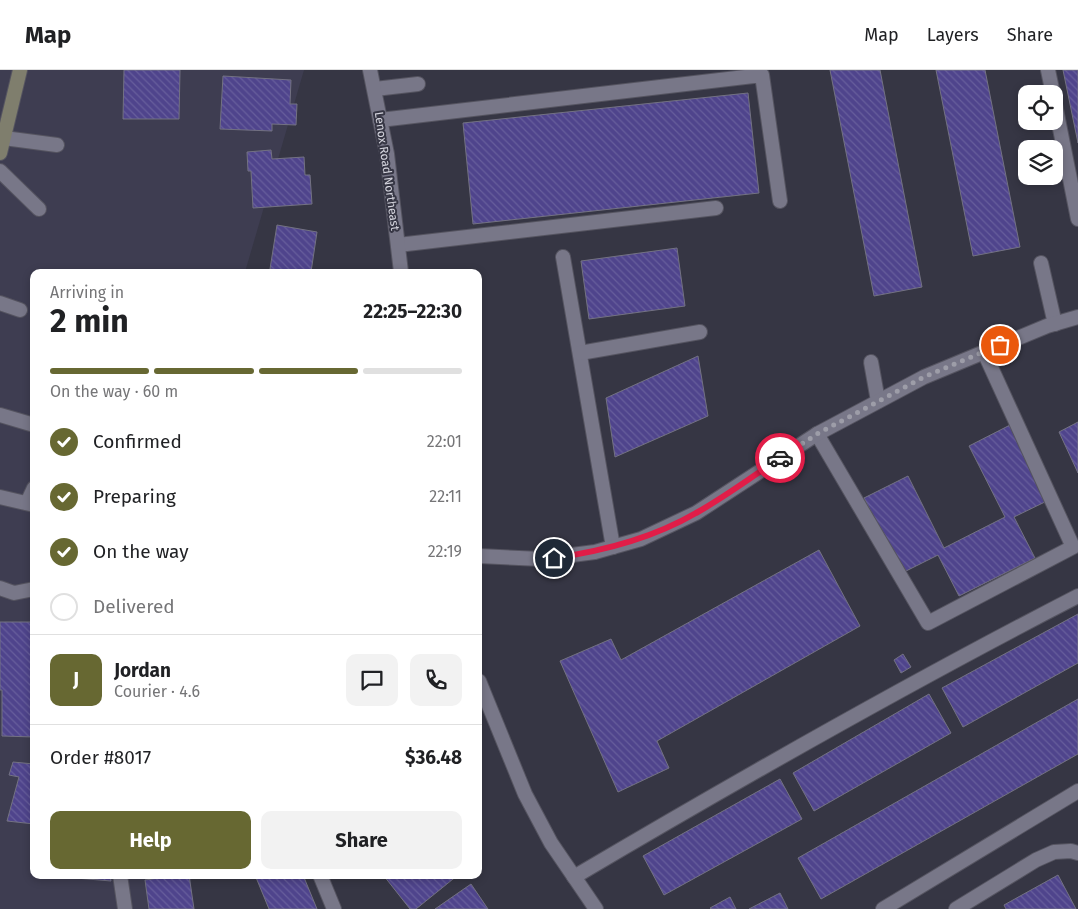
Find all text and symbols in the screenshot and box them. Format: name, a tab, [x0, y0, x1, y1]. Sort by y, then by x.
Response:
text: Map	[25, 21, 71, 49]
text: Map	[864, 24, 899, 46]
text: Layers	[927, 24, 979, 46]
text: Share	[1007, 24, 1053, 46]
map controls	[1018, 85, 1063, 185]
button: locate	[1018, 85, 1063, 130]
street label: Lenox Road Northeast	[372, 111, 402, 232]
button: layers	[1018, 140, 1063, 185]
text: Arriving in	[50, 283, 124, 302]
text: 22:25–22:30	[363, 300, 462, 323]
text: 2 min	[50, 302, 129, 340]
pin	[979, 324, 1021, 366]
icon: bag	[986, 331, 1014, 359]
text: On the way · 60 m	[50, 382, 178, 401]
icon: check	[50, 428, 78, 456]
text: Confirmed	[93, 430, 182, 453]
text: 22:01	[427, 432, 462, 451]
courier	[755, 433, 805, 483]
icon: car	[766, 444, 794, 472]
icon: check	[50, 483, 78, 511]
text: Preparing	[93, 485, 176, 508]
text: 22:11	[429, 487, 462, 506]
pin	[533, 537, 575, 579]
icon: check	[50, 538, 78, 566]
text: On the way	[93, 540, 189, 563]
text: 22:19	[428, 542, 462, 561]
icon: home	[540, 544, 568, 572]
text: Delivered	[93, 595, 175, 618]
button: chat	[346, 654, 398, 706]
button: phone	[410, 654, 462, 706]
text: Jordan	[114, 659, 171, 682]
text: J	[73, 668, 79, 691]
text: Courier · 4.6	[114, 682, 200, 701]
text: Order #8017	[50, 746, 151, 769]
text: $36.48	[405, 746, 462, 769]
button: Help	[50, 811, 251, 869]
button: Share	[261, 811, 462, 869]

